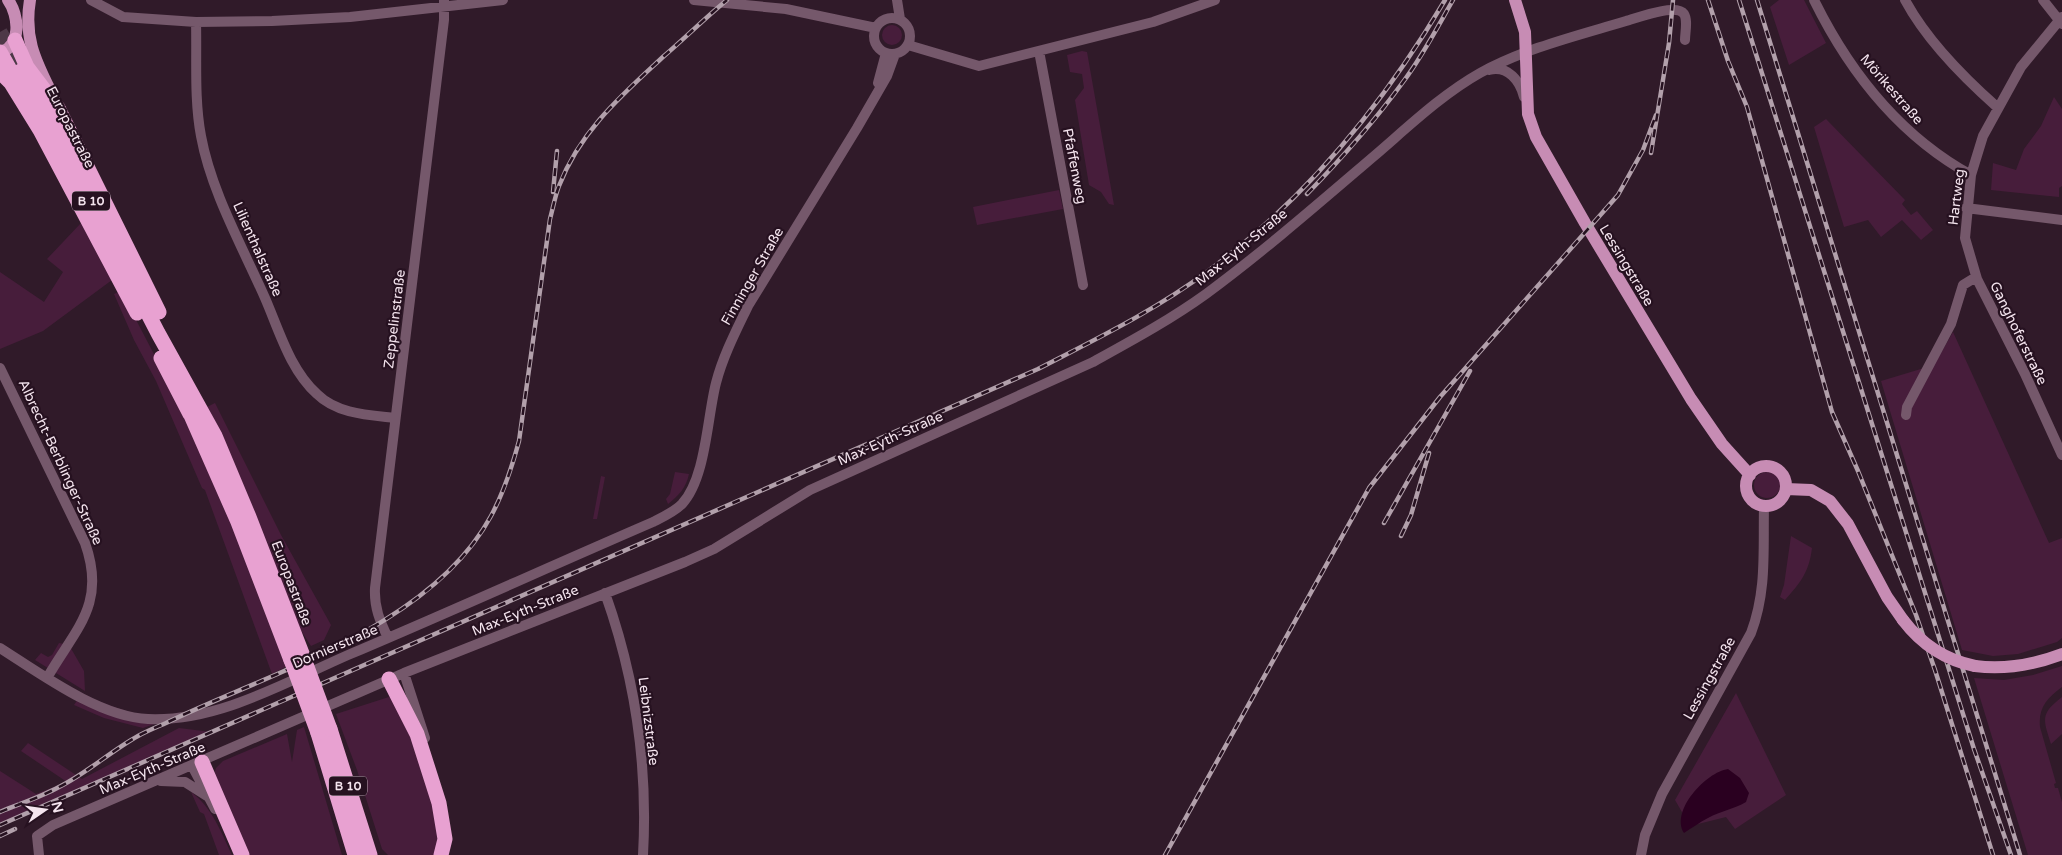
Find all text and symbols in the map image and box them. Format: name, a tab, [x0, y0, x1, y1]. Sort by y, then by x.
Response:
street label: Mörikestraße	[1856, 51, 1927, 128]
street label: Europastraße	[43, 84, 98, 171]
street label: Pfaffenweg	[1059, 127, 1090, 205]
street label: Hartweg	[1945, 168, 1968, 226]
road number: B 10	[72, 192, 110, 210]
street label: Lilienthalstraße	[229, 199, 286, 299]
street label: Max-Eyth-Straße	[1192, 205, 1291, 290]
street label: Lessingstraße	[1596, 221, 1658, 309]
street label: Finninger Straße	[718, 224, 787, 328]
street label: Zeppelinstraße	[380, 269, 409, 370]
street label: Ganghoferstraße	[1986, 279, 2051, 388]
street label: Albrecht-Berblinger-Straße	[15, 377, 106, 548]
street label: Max-Eyth-Straße	[835, 408, 946, 469]
street label: Europastraße	[268, 538, 315, 628]
street label: Max-Eyth-Straße	[469, 581, 581, 640]
street label: Dornierstraße	[290, 621, 381, 672]
street label: Lessingstraße	[1680, 634, 1739, 723]
street label: Leibnizstraße	[635, 676, 662, 766]
street label: Max-Eyth-Straße	[97, 738, 208, 798]
road number: B 10	[329, 776, 367, 796]
north arrow	[20, 785, 70, 835]
text: N	[48, 800, 67, 815]

